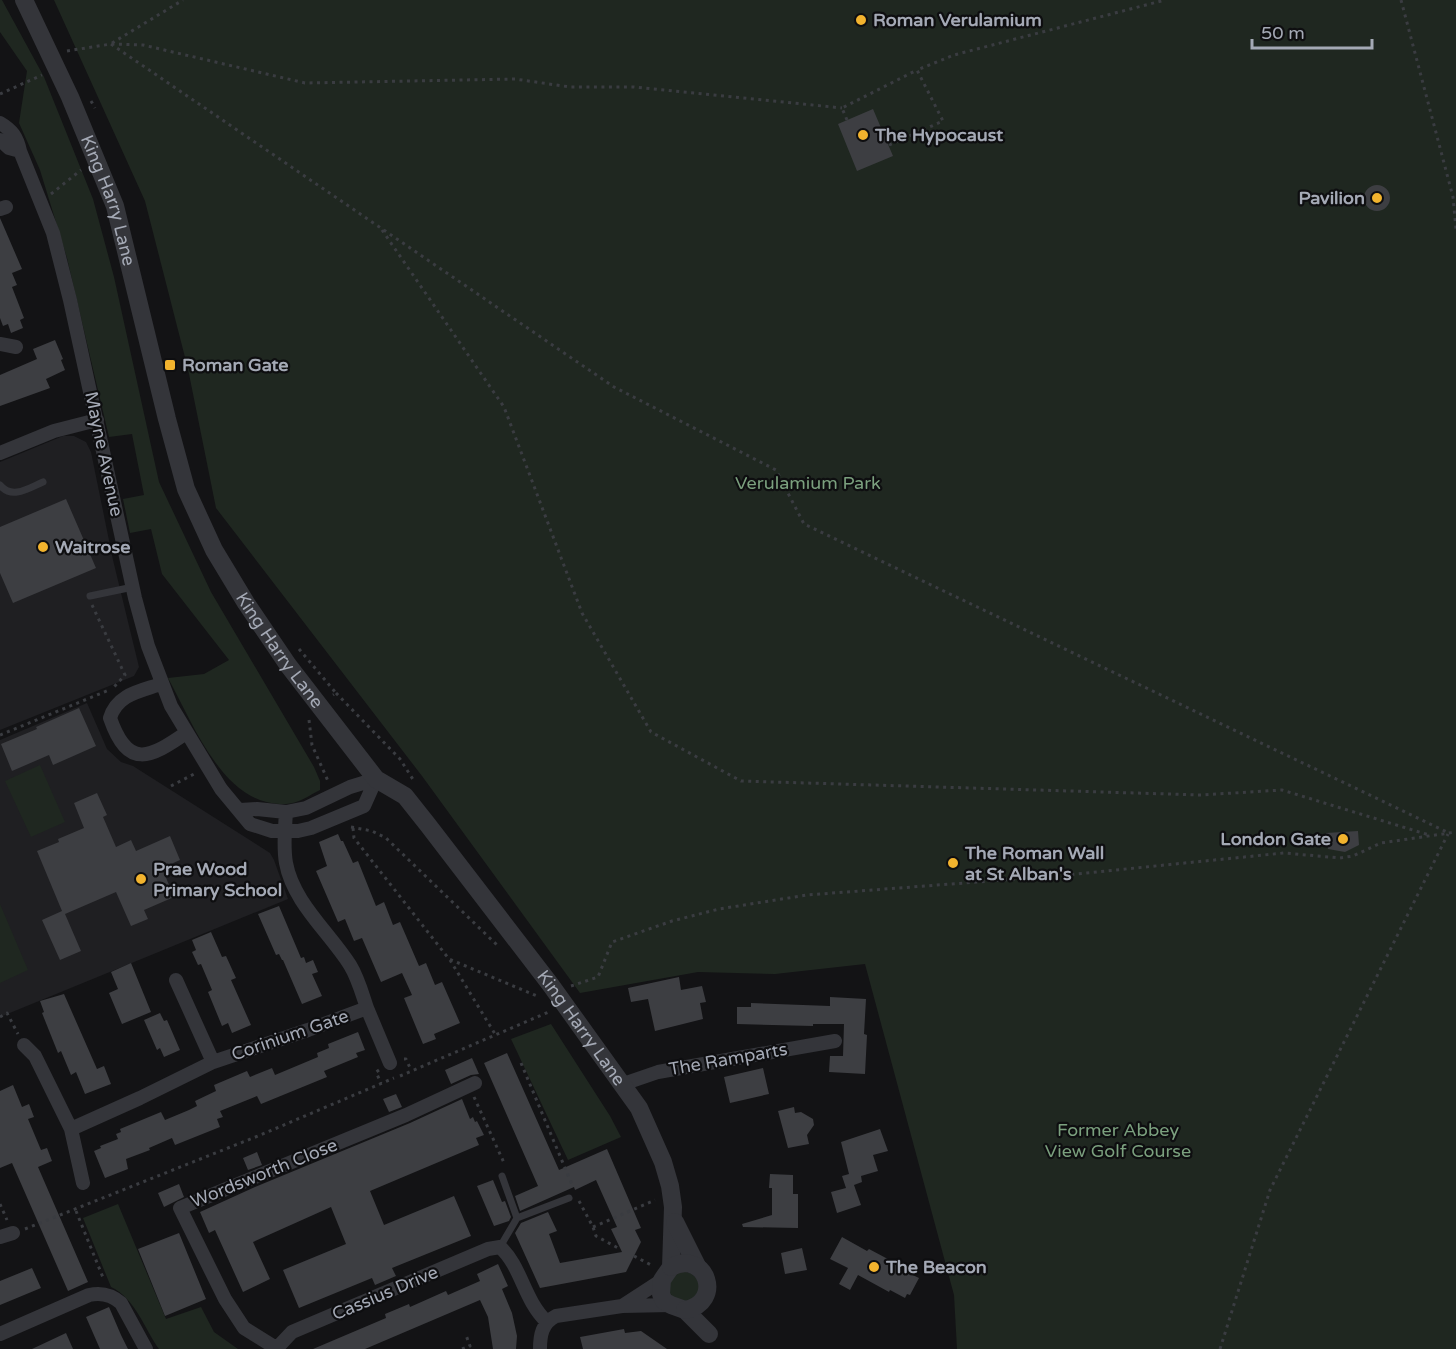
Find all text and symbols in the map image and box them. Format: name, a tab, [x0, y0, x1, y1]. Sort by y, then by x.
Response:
place label: Roman Verulamium	[873, 9, 1042, 31]
scale bar	[1252, 12, 1372, 50]
marker: Roman Verulamium	[854, 13, 868, 27]
text: 50 m	[1261, 22, 1305, 44]
place label: The Hypocaust	[874, 124, 1003, 146]
marker: The Hypocaust	[856, 128, 870, 142]
street label: King Harry Lane	[76, 132, 140, 268]
place label: Pavilion	[1299, 187, 1365, 209]
marker: Pavilion	[1370, 191, 1384, 205]
place label: Roman Gate	[182, 354, 289, 376]
marker: Roman Gate	[163, 358, 177, 372]
street label: Mayne Avenue	[80, 389, 128, 519]
park label: Verulamium Park	[735, 472, 881, 494]
place label: Waitrose	[55, 536, 130, 558]
marker: Waitrose	[36, 540, 50, 554]
street label: King Harry Lane	[231, 588, 328, 713]
place label: London Gate	[1220, 828, 1331, 850]
marker: London Gate	[1336, 832, 1350, 846]
place label: The Roman Wall at St Alban's	[964, 842, 1104, 885]
marker: The Roman Wall at St Alban's	[946, 856, 960, 870]
place label: Prae Wood Primary School	[153, 858, 282, 901]
marker: Prae Wood Primary School	[134, 872, 148, 886]
street label: King Harry Lane	[532, 966, 630, 1090]
street label: Corinium Gate	[228, 1005, 352, 1065]
street label: The Ramparts	[667, 1038, 789, 1080]
park label: Former Abbey View Golf Course	[1045, 1119, 1191, 1162]
street label: Wordsworth Close	[187, 1134, 341, 1212]
place label: The Beacon	[885, 1256, 987, 1278]
marker: The Beacon	[867, 1260, 881, 1274]
street label: Cassius Drive	[329, 1261, 441, 1325]

